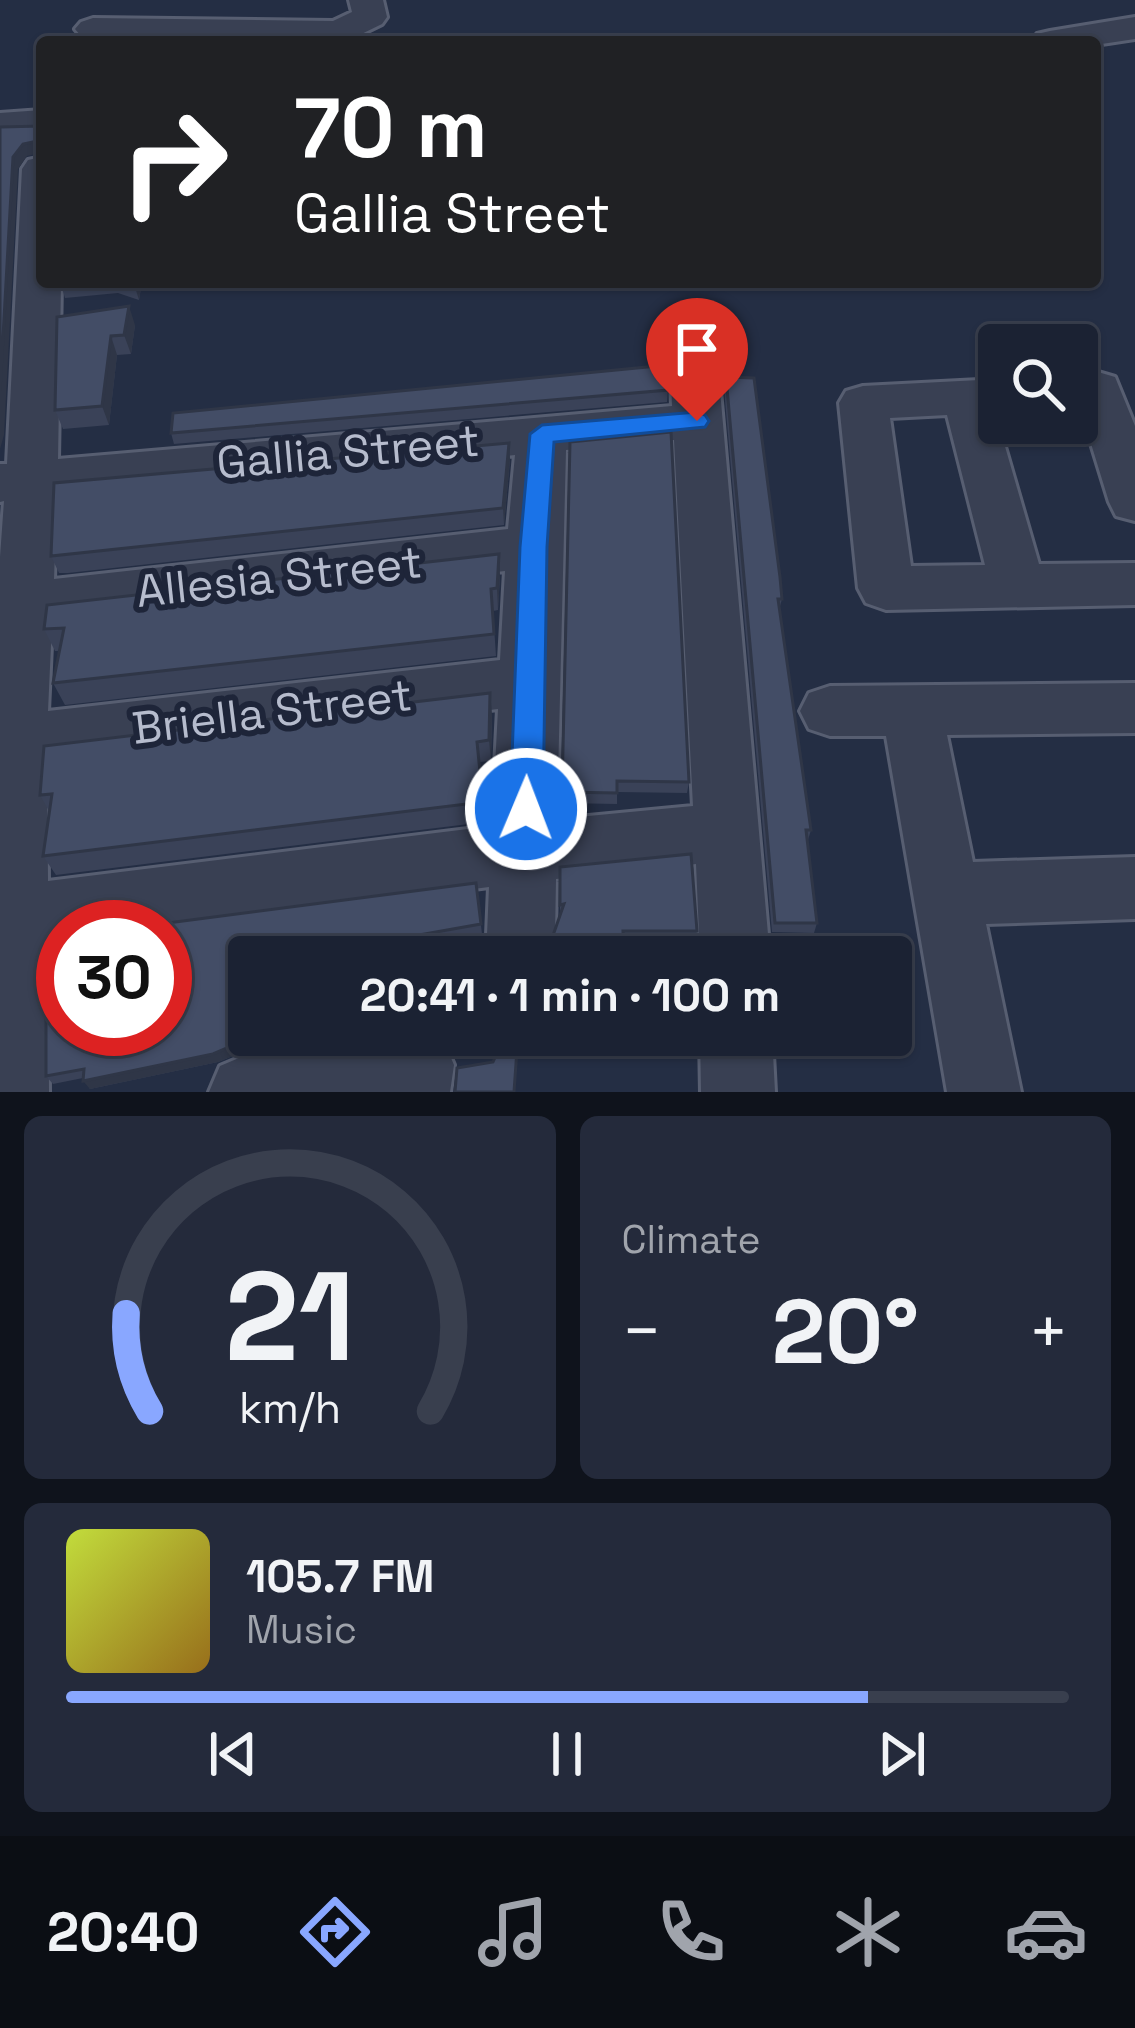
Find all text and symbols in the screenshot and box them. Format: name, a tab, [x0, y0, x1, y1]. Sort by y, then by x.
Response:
text: 70 m	[294, 74, 488, 182]
icon: right	[96, 84, 252, 240]
text: Gallia Street	[294, 179, 610, 248]
pin	[646, 298, 748, 421]
icon: arrive	[664, 316, 730, 382]
map controls	[978, 324, 1098, 444]
button: search	[978, 324, 1098, 444]
street label: Gallia Street	[214, 412, 482, 491]
street label: Allesia Street	[133, 533, 425, 620]
street label: Briella Street	[129, 666, 415, 757]
position arrow	[463, 746, 589, 872]
speed limit sign: 30	[36, 900, 192, 1056]
text: 20:41 · 1 min · 100 m	[360, 967, 780, 1024]
text: Climate	[622, 1215, 761, 1264]
text: 21	[224, 1237, 355, 1396]
text: 20°	[772, 1274, 919, 1389]
text: −	[622, 1289, 662, 1373]
text: +	[1028, 1289, 1069, 1373]
text: km/h	[239, 1380, 341, 1435]
text: 105.7 FM	[246, 1548, 434, 1605]
text: Music	[246, 1605, 357, 1654]
icon: previous	[200, 1721, 266, 1787]
icon: pause	[534, 1721, 600, 1787]
icon: next	[869, 1721, 935, 1787]
icon: directions	[293, 1890, 377, 1974]
icon: music	[471, 1890, 555, 1974]
icon: phone	[649, 1890, 733, 1974]
icon: climate	[826, 1890, 910, 1974]
icon: car	[1004, 1890, 1088, 1974]
text: 20:40	[47, 1898, 199, 1967]

